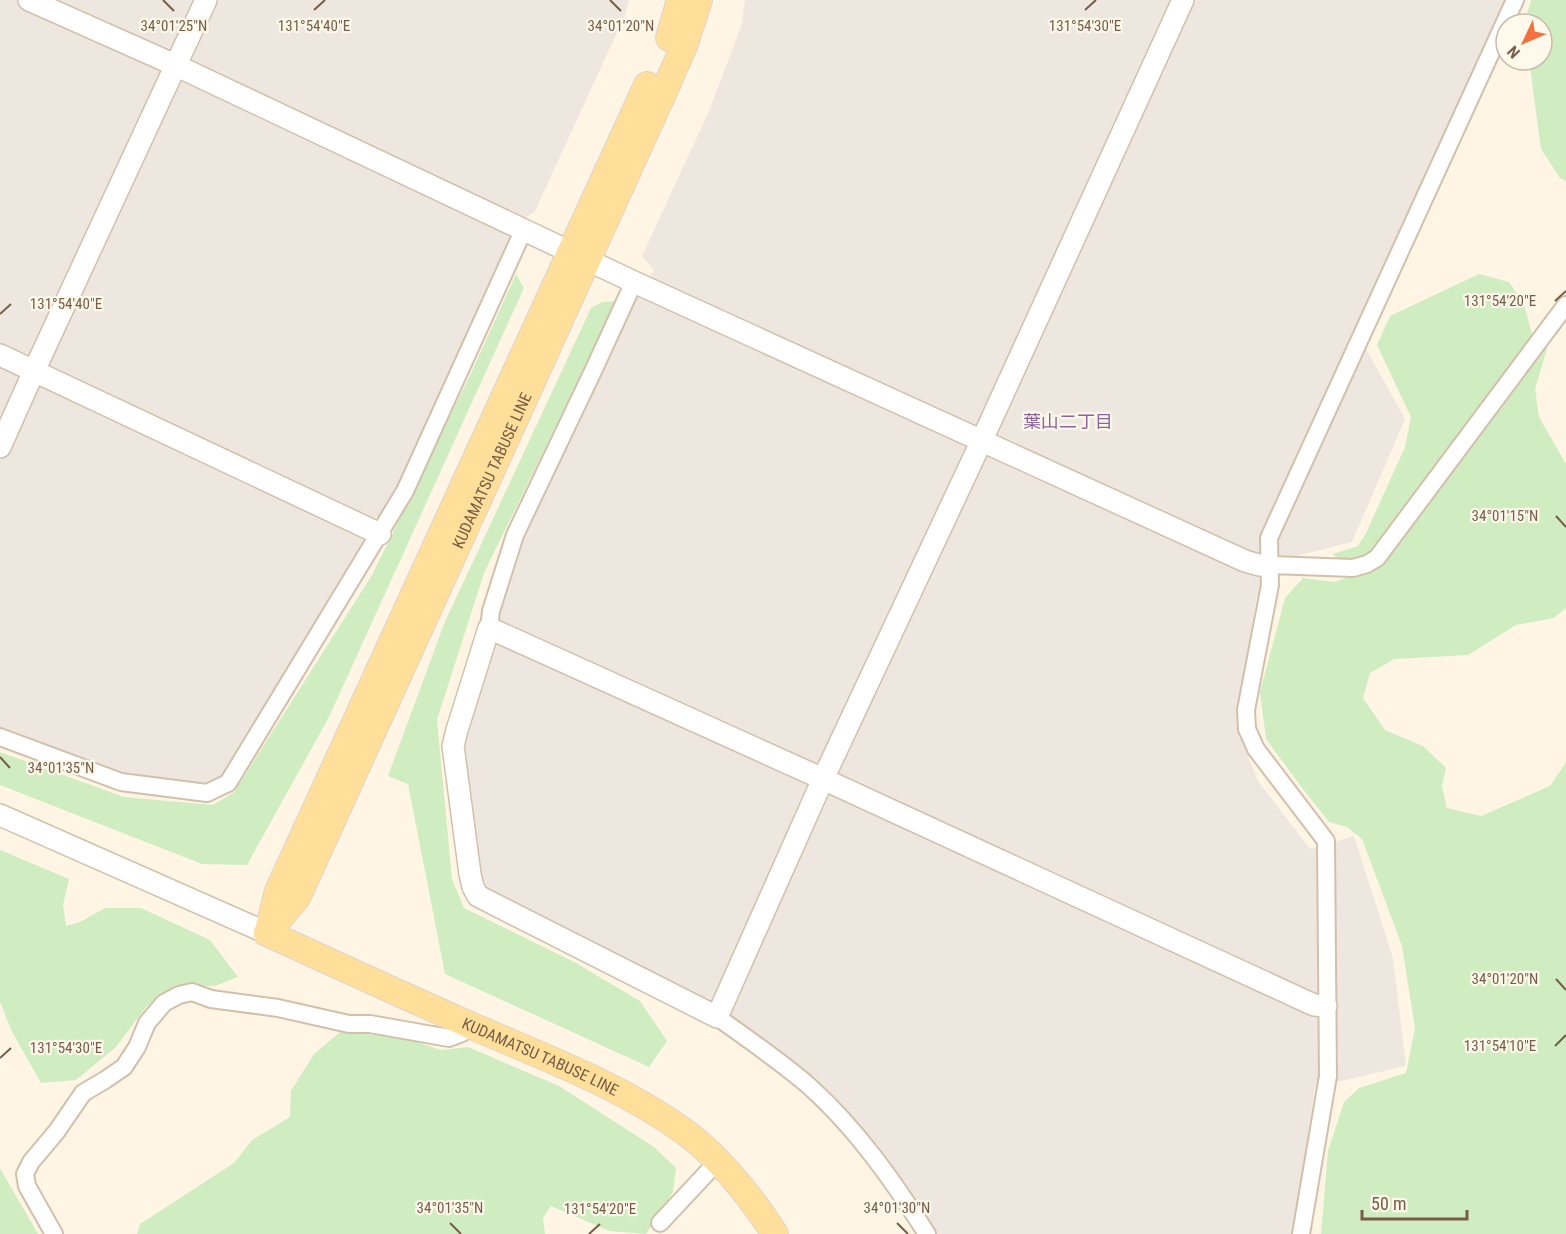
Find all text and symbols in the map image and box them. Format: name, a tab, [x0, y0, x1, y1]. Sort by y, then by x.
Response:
north arrow	[1494, 12, 1554, 72]
text: 34°01'25"N	[141, 17, 207, 35]
text: 131°54'40"E	[278, 17, 350, 35]
text: 34°01'20"N	[588, 17, 654, 35]
text: 131°54'30"E	[1049, 17, 1121, 35]
text: N	[1503, 42, 1524, 62]
text: 131°54'20"E	[1464, 292, 1536, 310]
text: 131°54'40"E	[30, 295, 102, 313]
street label: KUDAMATSU TABUSE LINE	[448, 389, 536, 551]
district label: 葉山二丁目	[1023, 411, 1113, 432]
text: 34°01'15"N	[1472, 507, 1538, 525]
text: 34°01'35"N	[28, 759, 94, 777]
text: 34°01'20"N	[1472, 970, 1538, 988]
street label: KUDAMATSU TABUSE LINE	[459, 1014, 622, 1100]
text: 131°54'10"E	[1464, 1037, 1536, 1055]
text: 131°54'30"E	[30, 1039, 102, 1057]
scale bar	[1362, 1183, 1467, 1221]
text: 50 m	[1371, 1193, 1406, 1214]
text: 34°01'35"N	[417, 1199, 483, 1217]
text: 34°01'30"N	[864, 1199, 930, 1217]
text: 131°54'20"E	[564, 1200, 636, 1218]

